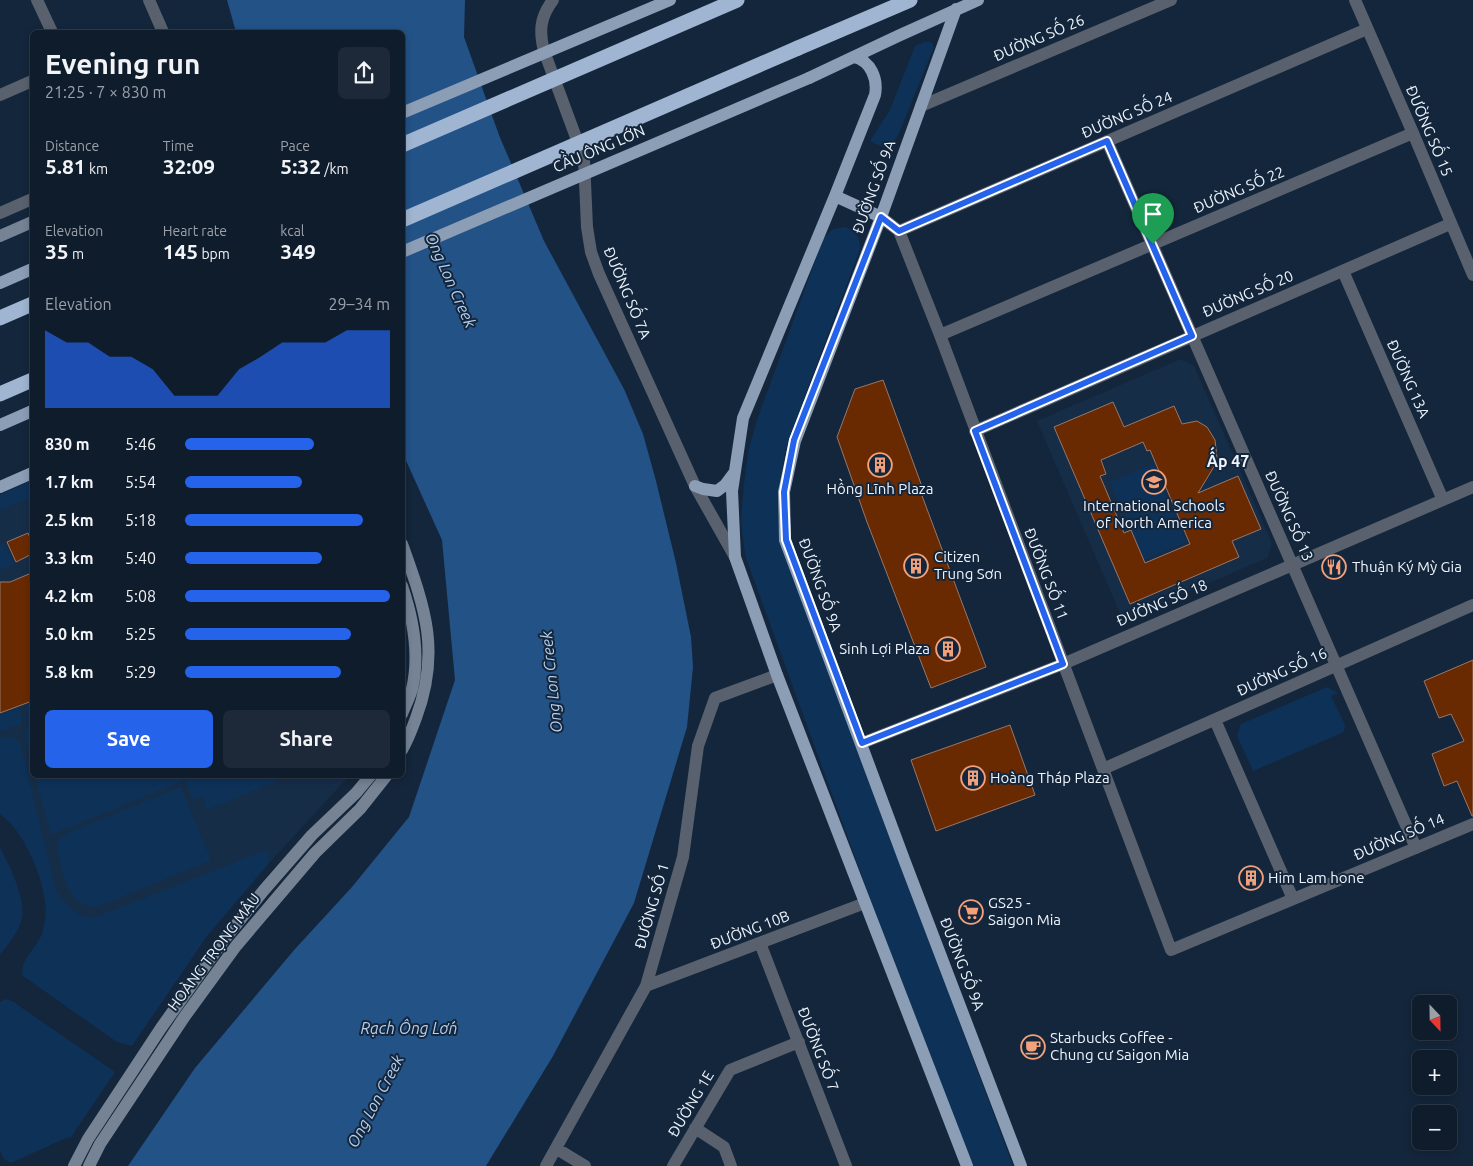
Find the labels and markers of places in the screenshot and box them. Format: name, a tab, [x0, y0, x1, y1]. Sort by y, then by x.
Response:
pin	[1132, 193, 1174, 244]
building icon: Hồng Lĩnh Plaza	[867, 452, 893, 478]
school or university icon: International Schools of North America	[1141, 469, 1167, 495]
place label: Hồng Lĩnh Plaza	[827, 478, 933, 497]
place label: International Schools of North America	[1083, 497, 1225, 531]
place label: Citizen Trung Sơn	[934, 548, 1002, 582]
building icon: Citizen Trung Sơn	[903, 553, 929, 579]
restaurant icon: Thuận Ký Mỳ Gia	[1321, 554, 1347, 580]
place label: Thuận Ký Mỳ Gia	[1352, 558, 1462, 575]
building icon: Sinh Lợi Plaza	[935, 636, 961, 662]
place label: Sinh Lợi Plaza	[839, 640, 930, 657]
building icon: Hoàng Tháp Plaza	[960, 765, 986, 791]
place label: Hoàng Tháp Plaza	[990, 769, 1110, 786]
building icon: Him Lam hone	[1238, 865, 1264, 891]
place label: Him Lam hone	[1268, 869, 1364, 886]
place label: GS25 - Saigon Mia	[988, 894, 1061, 928]
supermarket icon: GS25 - Saigon Mia	[958, 899, 984, 925]
place label: Starbucks Coffee - Chung cư Saigon Mia	[1050, 1029, 1189, 1063]
cafe icon: Starbucks Coffee - Chung cư Saigon Mia	[1020, 1034, 1046, 1060]

